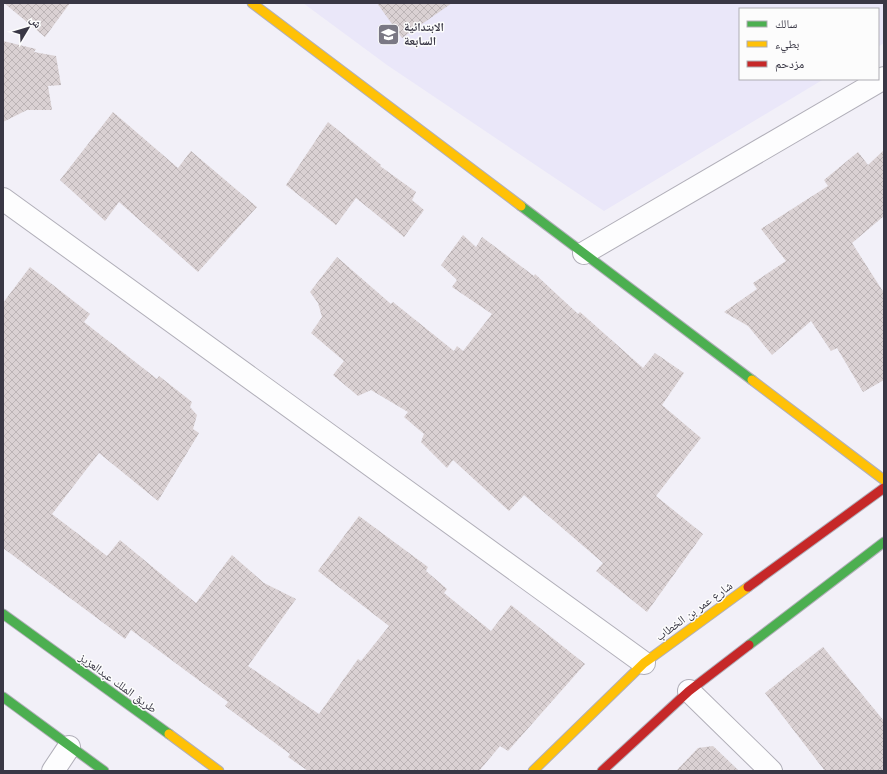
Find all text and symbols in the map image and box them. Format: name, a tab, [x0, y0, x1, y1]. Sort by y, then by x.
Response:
north arrow	[8, 8, 48, 48]
legend	[739, 8, 879, 80]
text: ش	[26, 14, 44, 32]
text: سالك	[775, 17, 797, 31]
place label: الابتدائية السابعة	[404, 20, 444, 48]
school or university icon: الابتدائية السابعة	[375, 21, 401, 47]
text: بطيء	[775, 37, 799, 54]
text: مزدحم	[775, 57, 804, 72]
street label: شارع عمر بن الخطاب	[653, 578, 736, 644]
street label: طريق الملك عبدالعزيز	[75, 650, 160, 716]

